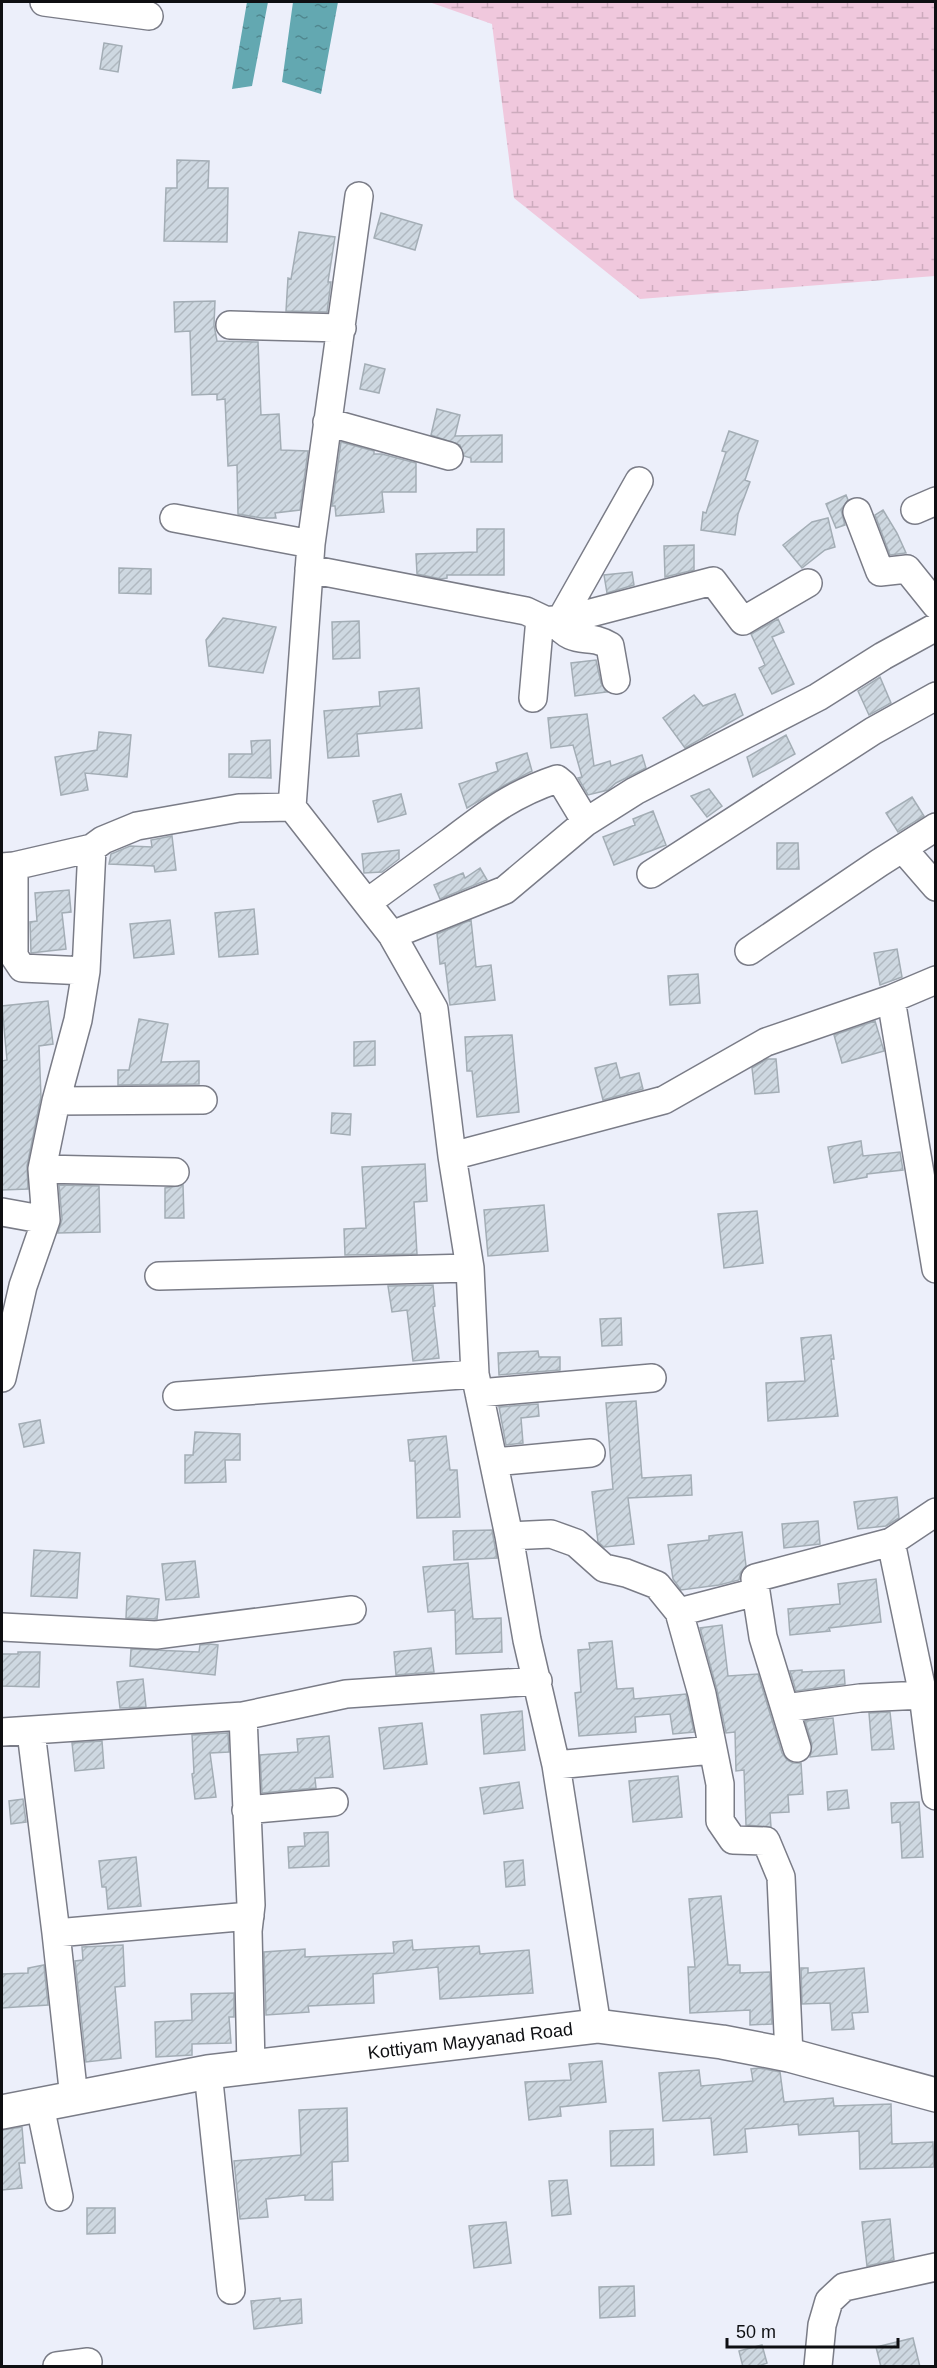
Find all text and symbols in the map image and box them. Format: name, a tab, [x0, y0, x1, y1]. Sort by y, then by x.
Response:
street label: Kottiyam Mayyanad Road	[367, 2019, 574, 2063]
scale bar	[727, 2311, 898, 2349]
text: 50 m	[736, 2322, 776, 2342]

